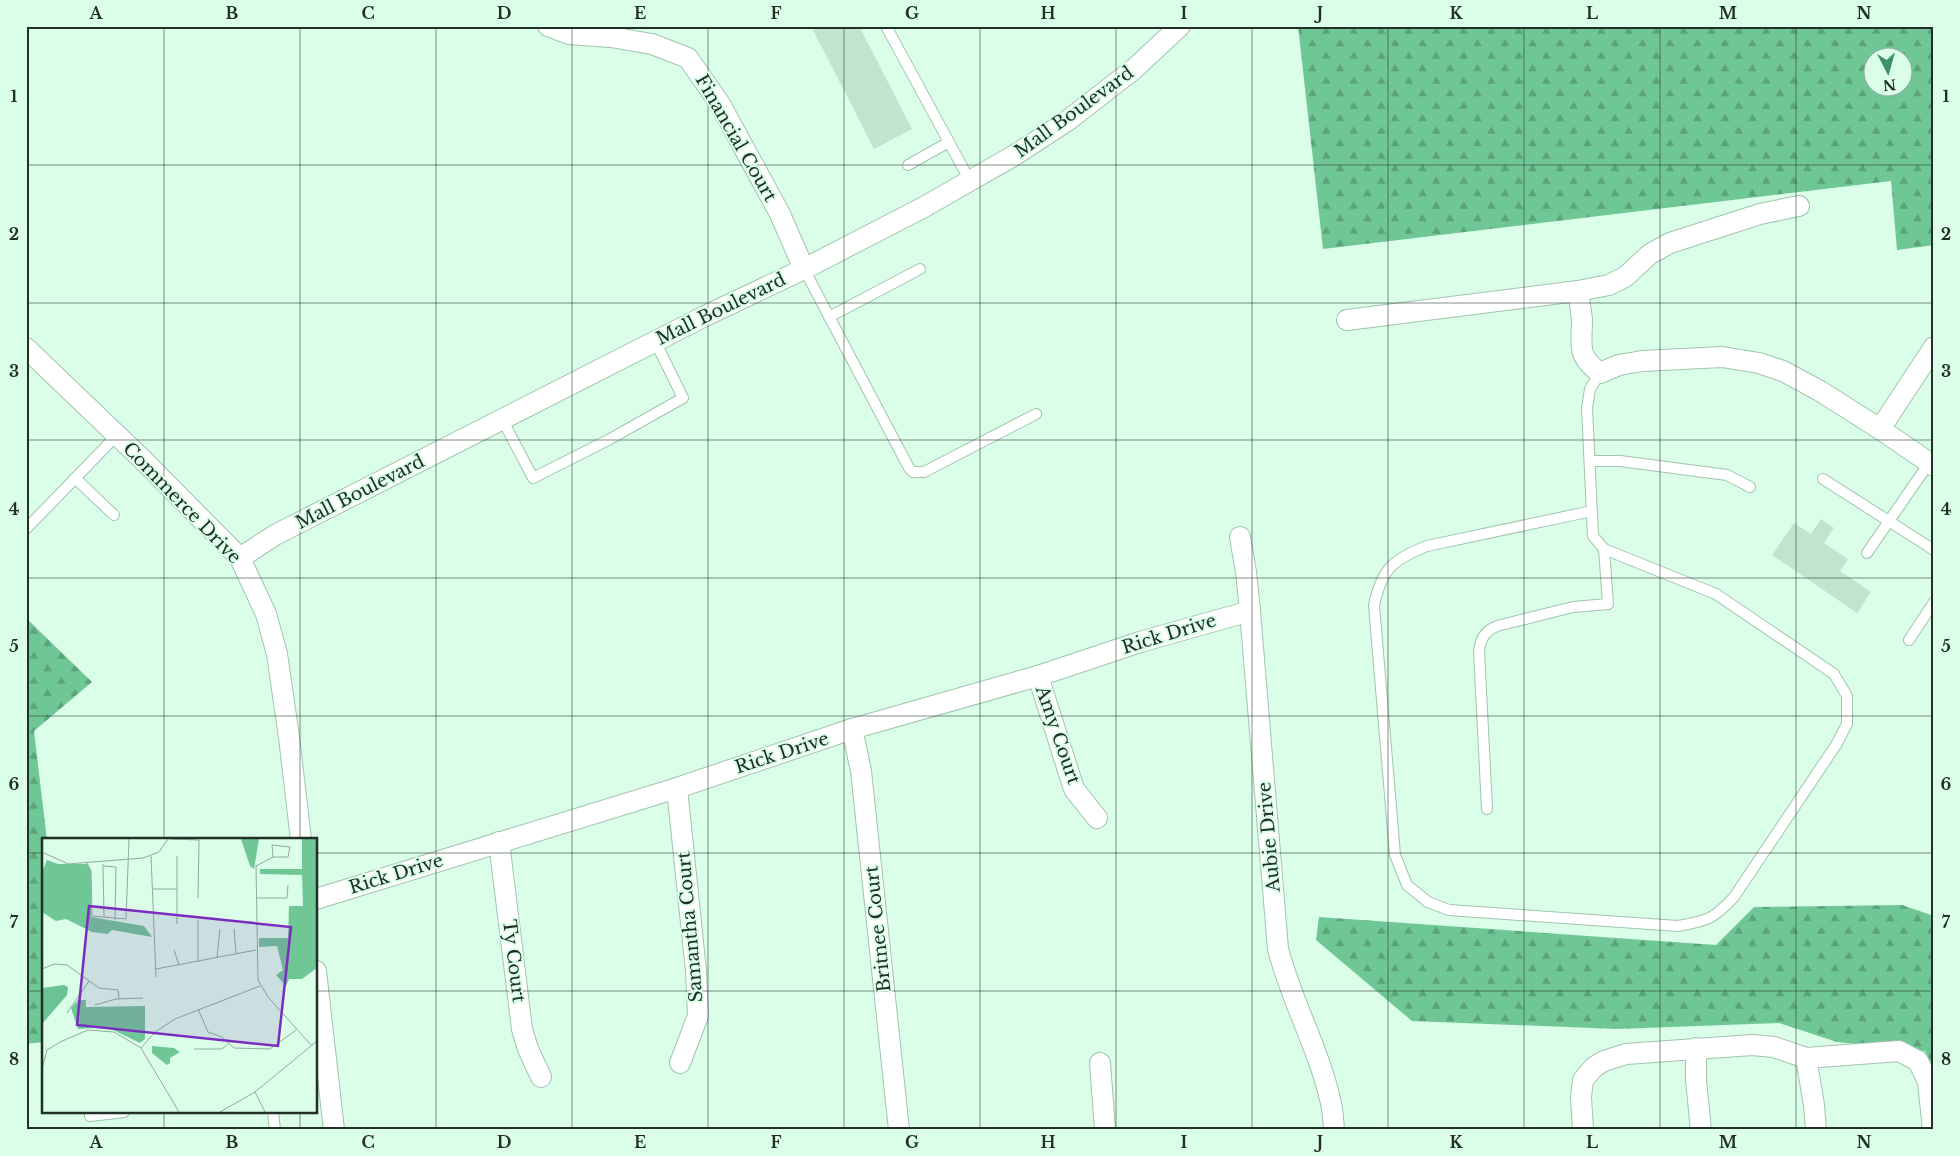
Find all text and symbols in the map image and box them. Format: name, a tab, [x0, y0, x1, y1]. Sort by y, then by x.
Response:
text: A	[89, 3, 104, 23]
text: B	[226, 3, 239, 23]
text: C	[361, 3, 375, 23]
text: D	[497, 3, 511, 23]
text: E	[634, 3, 646, 23]
text: F	[770, 3, 782, 23]
text: G	[905, 3, 919, 23]
text: H	[1040, 3, 1056, 23]
text: I	[1181, 3, 1188, 23]
text: J	[1314, 3, 1323, 23]
text: K	[1449, 3, 1463, 23]
text: L	[1586, 3, 1598, 23]
text: M	[1719, 3, 1737, 23]
text: N	[1856, 3, 1872, 23]
north arrow	[1862, 48, 1912, 98]
street label: Mall Boulevard	[1010, 62, 1138, 162]
street label: Financial Court	[691, 70, 781, 206]
text: N	[1882, 75, 1897, 95]
text: 1	[11, 86, 18, 106]
text: 1	[1943, 86, 1950, 106]
text: 2	[9, 224, 19, 244]
text: 2	[1941, 224, 1951, 244]
street label: Mall Boulevard	[653, 268, 789, 350]
text: 3	[9, 361, 19, 381]
text: 3	[1941, 361, 1951, 381]
street label: Commerce Drive	[118, 438, 246, 568]
street label: Mall Boulevard	[292, 450, 428, 534]
text: 4	[9, 499, 19, 519]
text: 4	[1941, 499, 1951, 519]
street label: Rick Drive	[1119, 609, 1219, 659]
text: 5	[9, 636, 19, 656]
text: 5	[1941, 636, 1951, 656]
street label: Amy Court	[1031, 682, 1085, 787]
street label: Rick Drive	[732, 727, 832, 779]
text: 6	[9, 774, 20, 794]
text: 6	[1941, 774, 1952, 794]
street label: Aubie Drive	[1253, 781, 1285, 894]
inset map	[42, 838, 318, 1114]
street label: Rick Drive	[346, 849, 446, 899]
street label: Samantha Court	[672, 851, 708, 1003]
street label: Britnee Court	[860, 864, 896, 993]
text: 7	[10, 912, 19, 932]
text: 7	[1942, 912, 1951, 932]
street label: Ty Court	[498, 918, 530, 1004]
text: 8	[9, 1049, 19, 1069]
text: 8	[1941, 1049, 1951, 1069]
text: A	[89, 1132, 104, 1152]
text: B	[226, 1132, 239, 1152]
text: C	[361, 1132, 375, 1152]
text: D	[497, 1132, 511, 1152]
text: E	[634, 1132, 646, 1152]
text: F	[770, 1132, 782, 1152]
text: G	[905, 1132, 919, 1152]
text: H	[1040, 1132, 1056, 1152]
text: I	[1181, 1132, 1188, 1152]
text: J	[1314, 1132, 1323, 1152]
text: K	[1449, 1132, 1463, 1152]
text: L	[1586, 1132, 1598, 1152]
text: M	[1719, 1132, 1737, 1152]
text: N	[1856, 1132, 1872, 1152]

